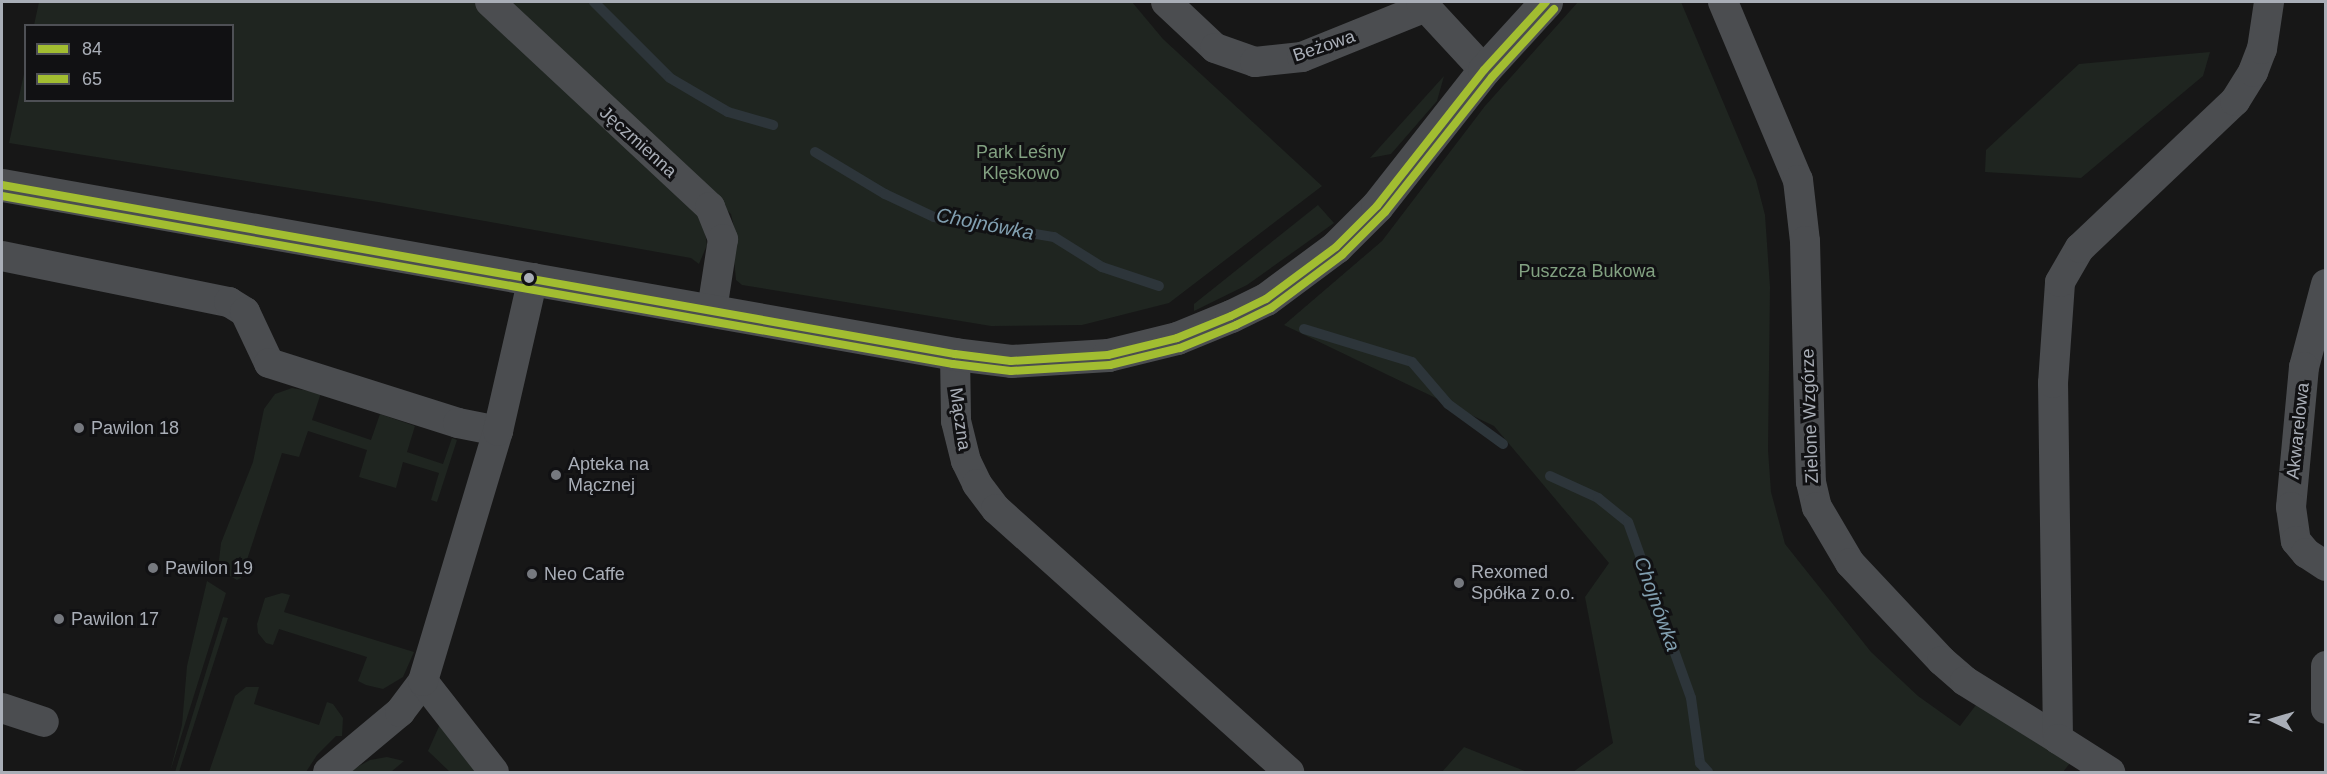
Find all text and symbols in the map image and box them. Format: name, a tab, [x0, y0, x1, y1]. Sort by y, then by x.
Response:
legend	[24, 24, 234, 102]
street label: Beżowa	[1290, 25, 1358, 67]
text: 84	[82, 39, 102, 59]
text: 65	[82, 69, 102, 89]
street label: Jęczmienna	[595, 102, 681, 182]
park label: Park Leśny Klęskowo	[976, 142, 1066, 184]
water label: Chojnówka	[934, 203, 1036, 245]
park label: Puszcza Bukowa	[1518, 260, 1656, 282]
unlabelled marker	[523, 272, 535, 284]
street label: Zielone Wzgórze	[1797, 348, 1823, 484]
street label: Akwarelowa	[2282, 382, 2314, 480]
street label: Mączna	[945, 386, 975, 452]
place label: Pawilon 18	[91, 417, 179, 439]
marker: Pawilon 18	[72, 421, 86, 435]
place label: Apteka na Mącznej	[568, 454, 649, 496]
marker: Apteka na Mącznej	[549, 468, 563, 482]
water label: Chojnówka	[1629, 553, 1685, 655]
place label: Pawilon 19	[165, 557, 253, 579]
marker: Pawilon 19	[146, 561, 160, 575]
place label: Rexomed Spółka z o.o.	[1471, 562, 1575, 604]
place label: Neo Caffe	[544, 563, 625, 585]
marker: Neo Caffe	[525, 567, 539, 581]
marker: Rexomed Spółka z o.o.	[1452, 576, 1466, 590]
place label: Pawilon 17	[71, 608, 159, 630]
marker: Pawilon 17	[52, 612, 66, 626]
north arrow	[2243, 690, 2303, 750]
text: N	[2246, 712, 2264, 725]

